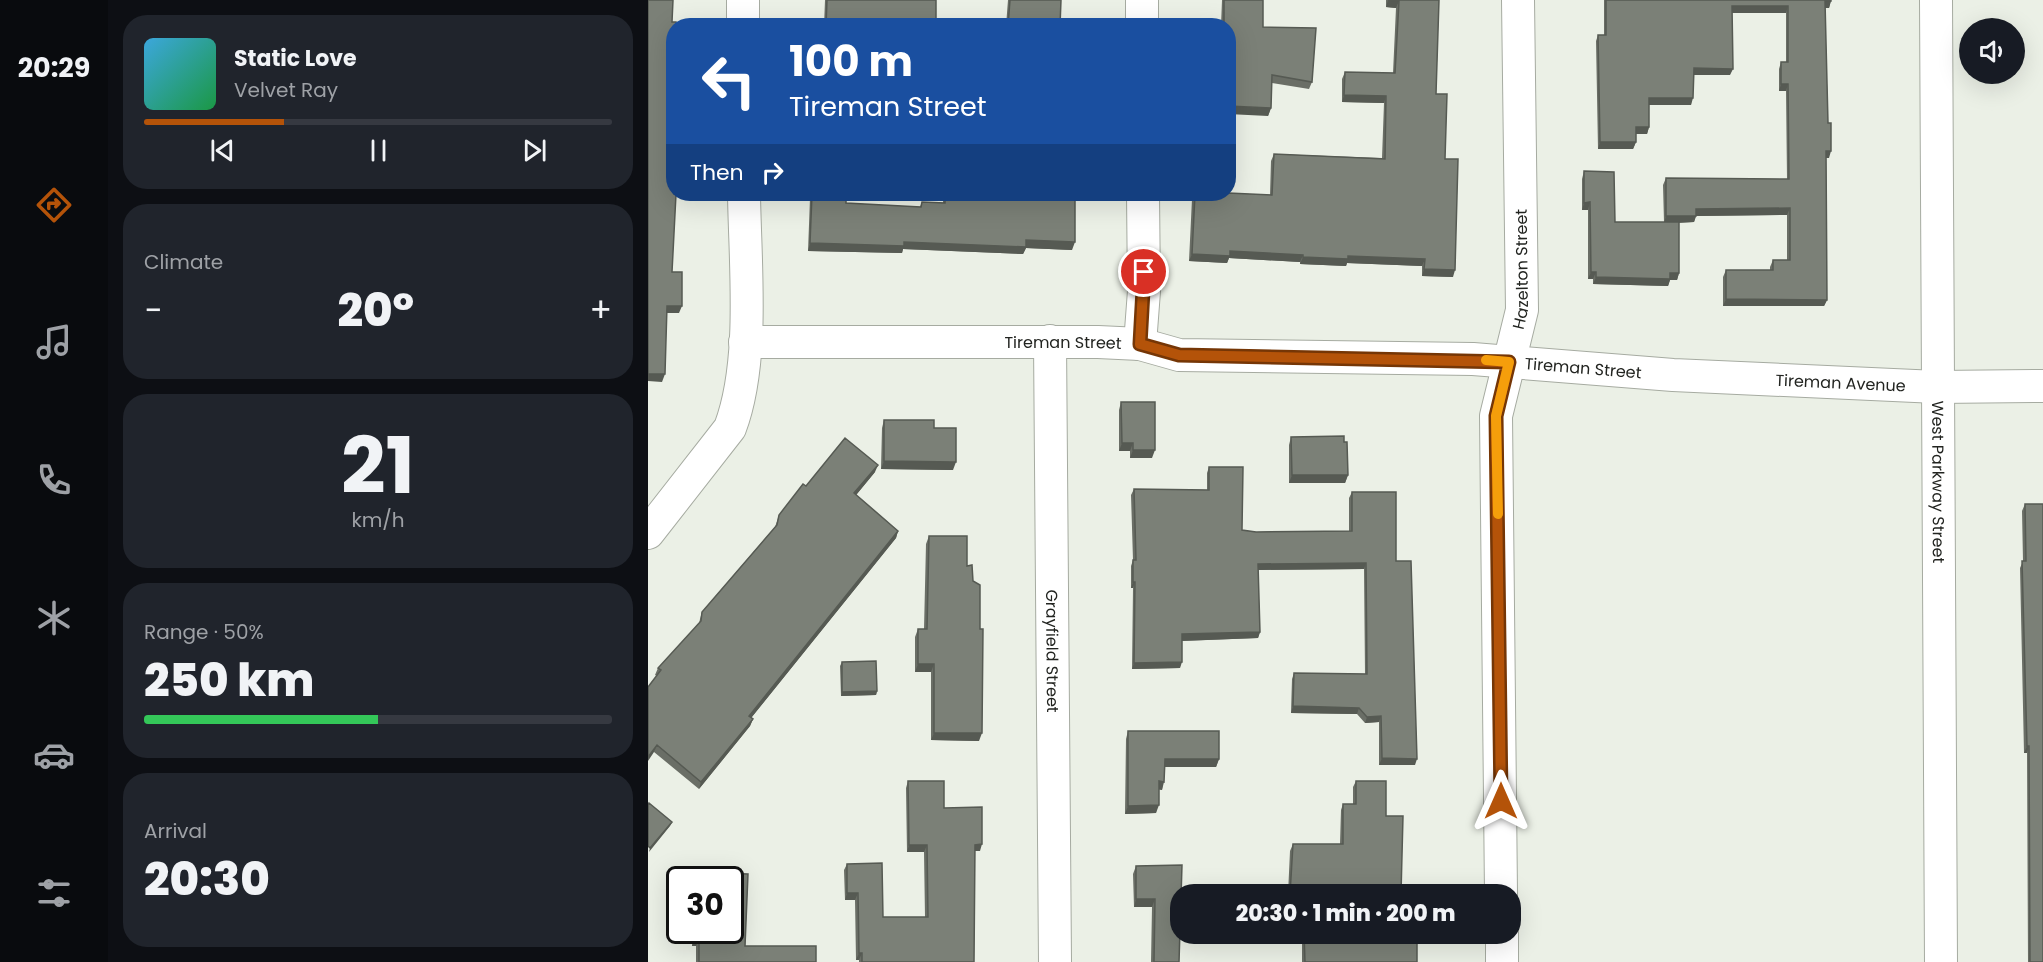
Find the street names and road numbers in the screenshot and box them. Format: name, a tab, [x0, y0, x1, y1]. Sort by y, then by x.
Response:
street label: Hazelton Street	[1507, 209, 1534, 332]
street label: Tireman Street	[1004, 331, 1122, 355]
street label: Tireman Street	[1524, 352, 1643, 384]
street label: Tireman Avenue	[1775, 369, 1906, 398]
street label: West Parkway Street	[1926, 401, 1950, 563]
street label: Grayfield Street	[1040, 589, 1064, 713]

